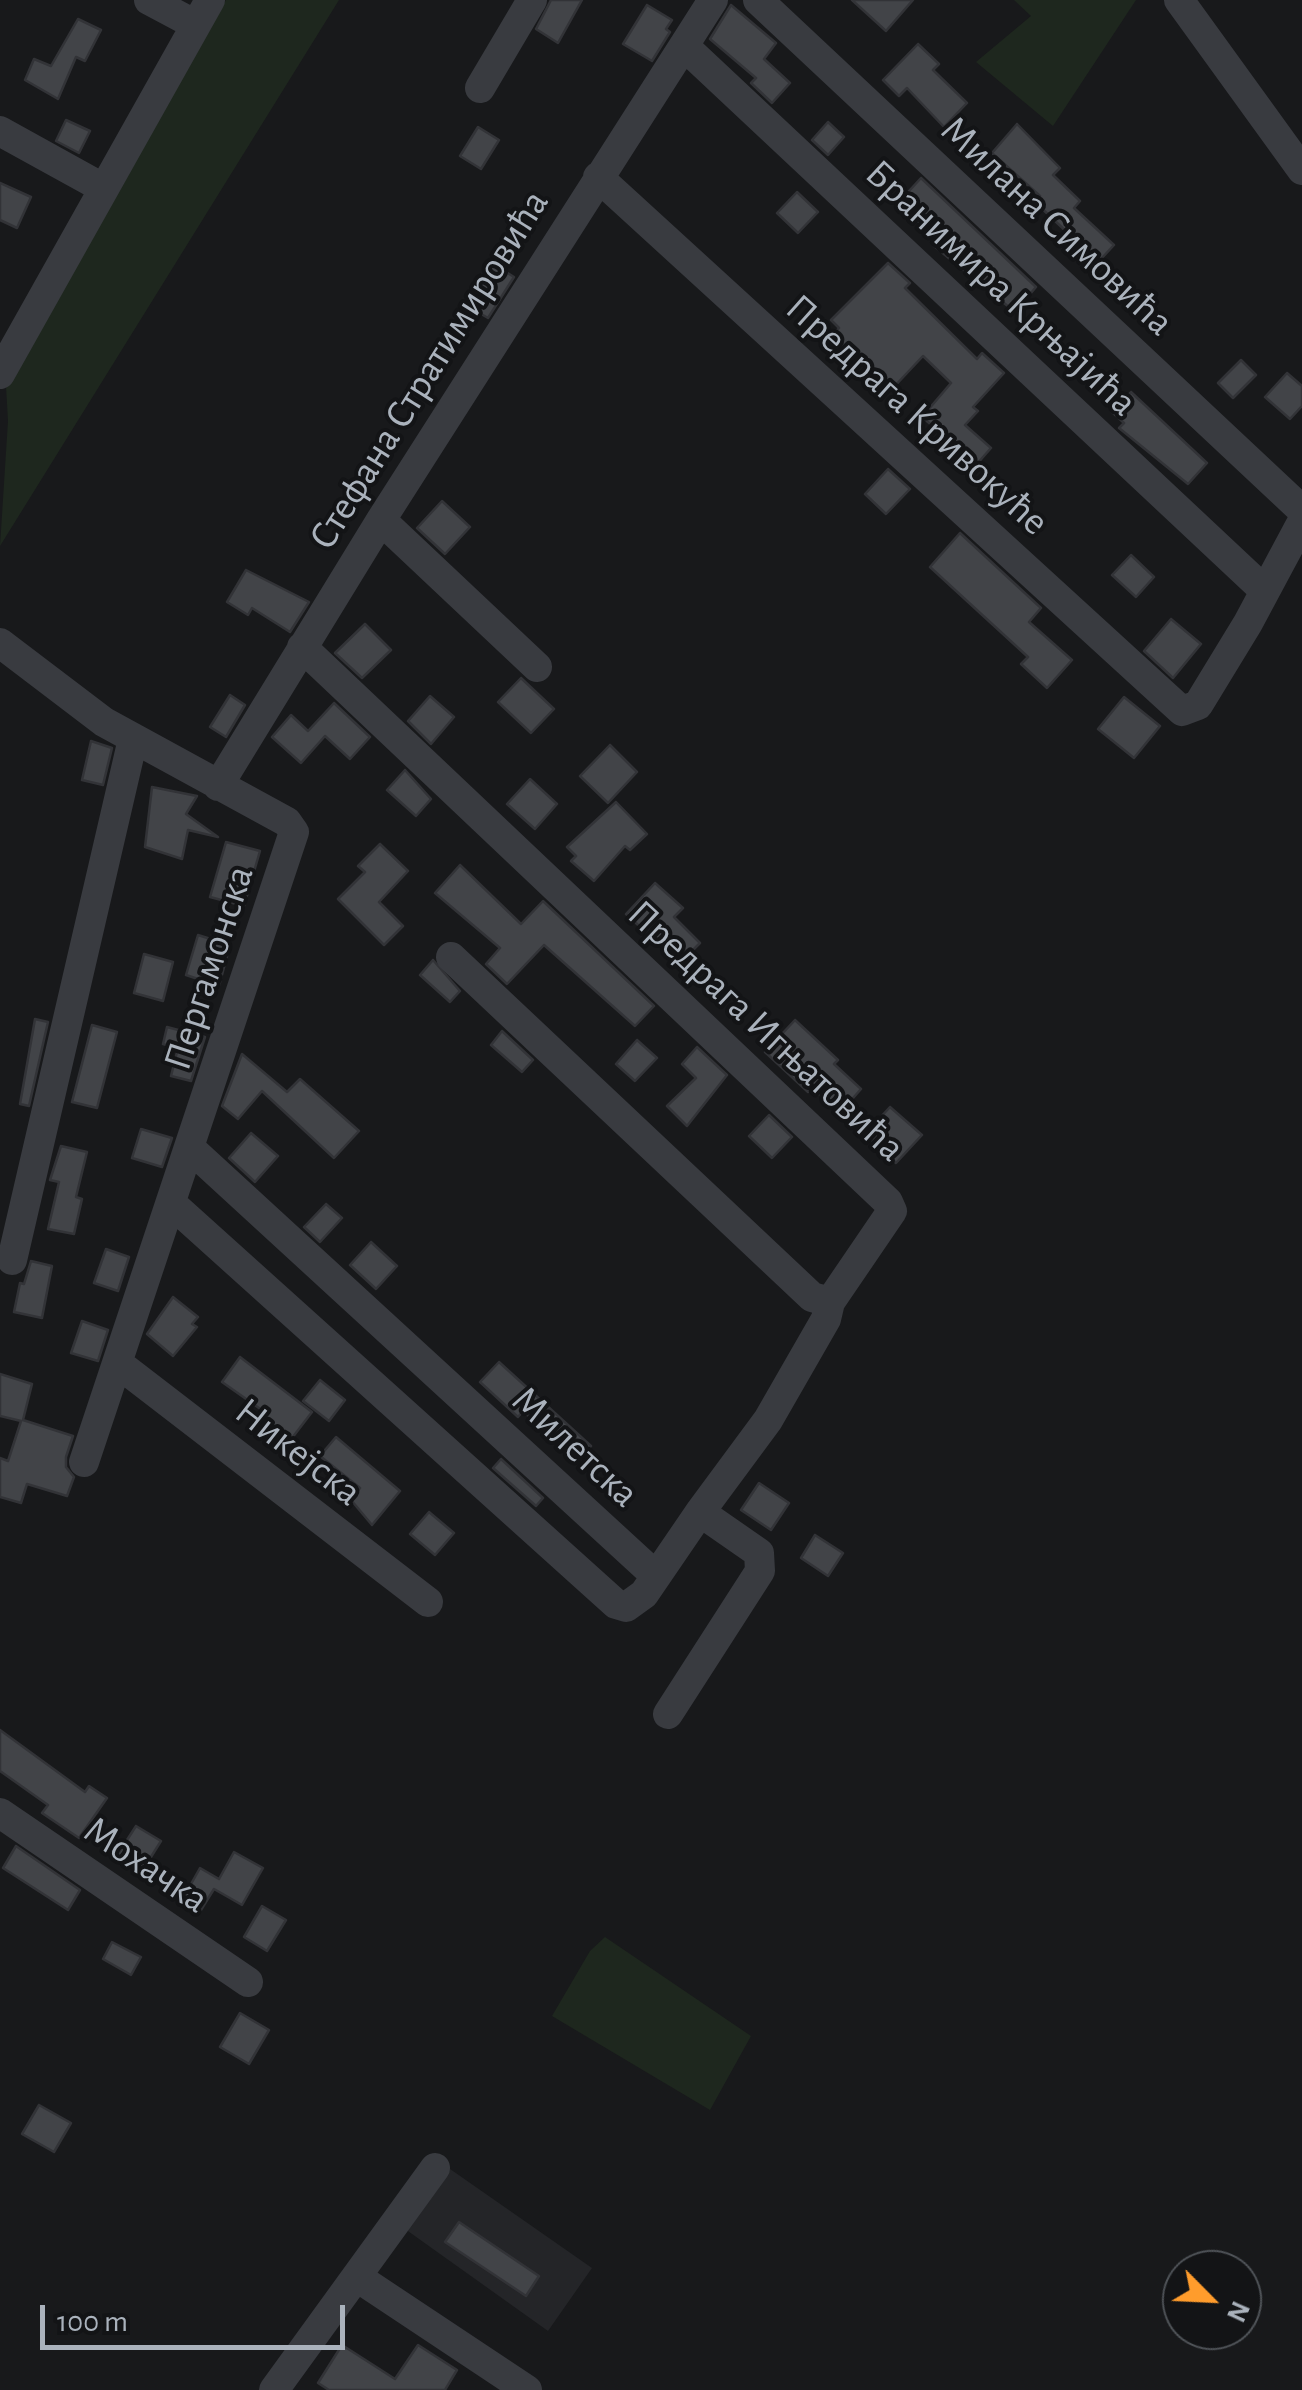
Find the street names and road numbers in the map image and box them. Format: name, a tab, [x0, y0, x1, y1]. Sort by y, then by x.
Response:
street label: Милана Симовића	[931, 106, 1183, 346]
street label: Бранимира Крњајића	[855, 150, 1147, 426]
street label: Стефана Стратимировића	[299, 181, 559, 559]
street label: Предрага Кривокуће	[775, 284, 1059, 546]
street label: Пергамонска	[153, 860, 265, 1076]
street label: Предрага Игњатовића	[617, 890, 915, 1172]
street label: Милетска	[501, 1376, 649, 1518]
street label: Никејска	[225, 1388, 371, 1516]
street label: Мохачка	[75, 1806, 217, 1924]

